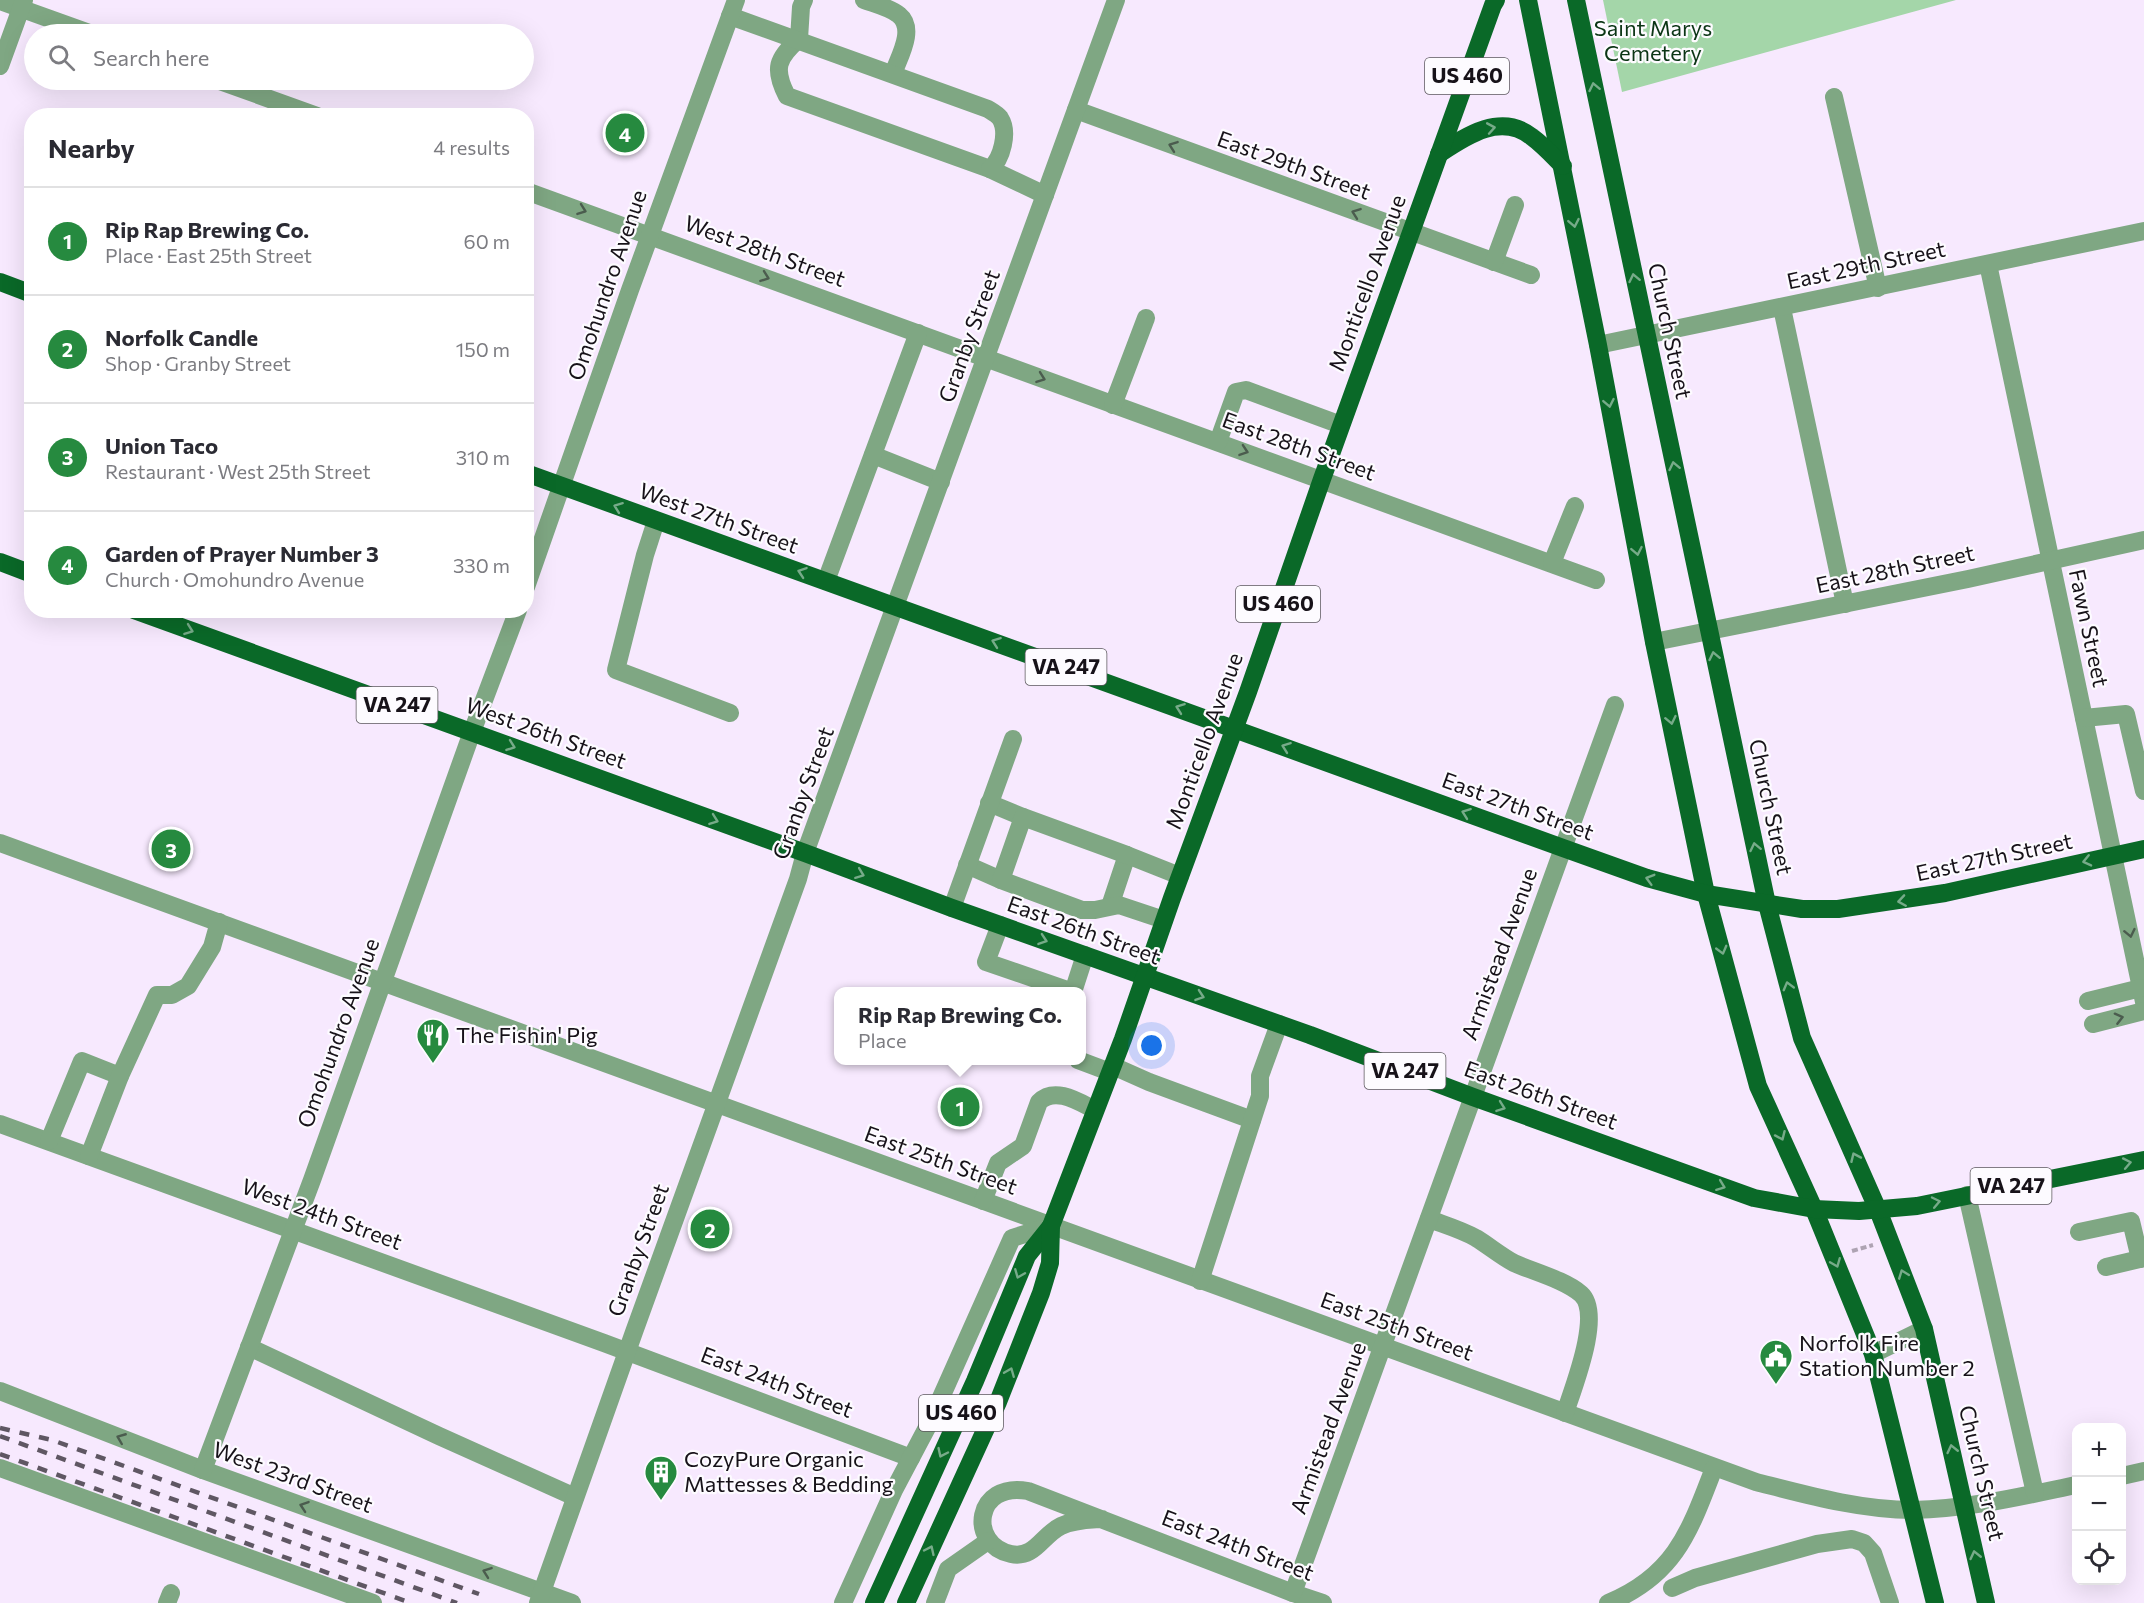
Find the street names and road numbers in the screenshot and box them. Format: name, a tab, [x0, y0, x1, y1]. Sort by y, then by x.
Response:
road number: US 460	[1425, 58, 1509, 94]
street label: East 29th Street	[1214, 124, 1375, 205]
street label: Omohundro Avenue	[561, 186, 652, 384]
street label: Monticello Avenue	[1322, 191, 1411, 375]
street label: West 28th Street	[681, 209, 849, 292]
street label: East 29th Street	[1784, 235, 1948, 294]
street label: Church Street	[1643, 260, 1698, 401]
street label: Granby Street	[932, 266, 1005, 406]
street label: East 28th Street	[1219, 405, 1380, 486]
street label: West 27th Street	[636, 476, 802, 559]
street label: East 28th Street	[1813, 539, 1977, 598]
street label: Fawn Street	[2064, 566, 2115, 689]
road number: US 460	[1236, 586, 1320, 622]
road number: VA 247	[1026, 649, 1106, 685]
street label: Monticello Avenue	[1159, 649, 1248, 833]
road number: VA 247	[356, 687, 438, 723]
street label: West 26th Street	[462, 691, 630, 774]
street label: Granby Street	[766, 723, 839, 863]
street label: Church Street	[1744, 736, 1799, 877]
street label: East 27th Street	[1439, 766, 1598, 845]
street label: East 27th Street	[1913, 827, 2075, 886]
street label: Armistead Avenue	[1455, 864, 1542, 1043]
street label: East 26th Street	[1004, 889, 1165, 970]
street label: Omohundro Avenue	[291, 934, 384, 1131]
road number: VA 247	[1364, 1053, 1446, 1089]
street label: East 26th Street	[1461, 1054, 1622, 1135]
street label: East 25th Street	[861, 1119, 1021, 1200]
road number: VA 247	[1970, 1168, 2052, 1204]
street label: West 24th Street	[238, 1172, 406, 1255]
street label: Granby Street	[601, 1180, 674, 1320]
street label: East 25th Street	[1317, 1285, 1477, 1366]
street label: Armistead Avenue	[1284, 1338, 1371, 1517]
street label: East 24th Street	[697, 1340, 857, 1423]
road number: US 460	[919, 1395, 1003, 1431]
street label: Church Street	[1954, 1402, 2011, 1543]
street label: West 23rd Street	[210, 1435, 377, 1518]
street label: East 24th Street	[1158, 1503, 1318, 1586]

